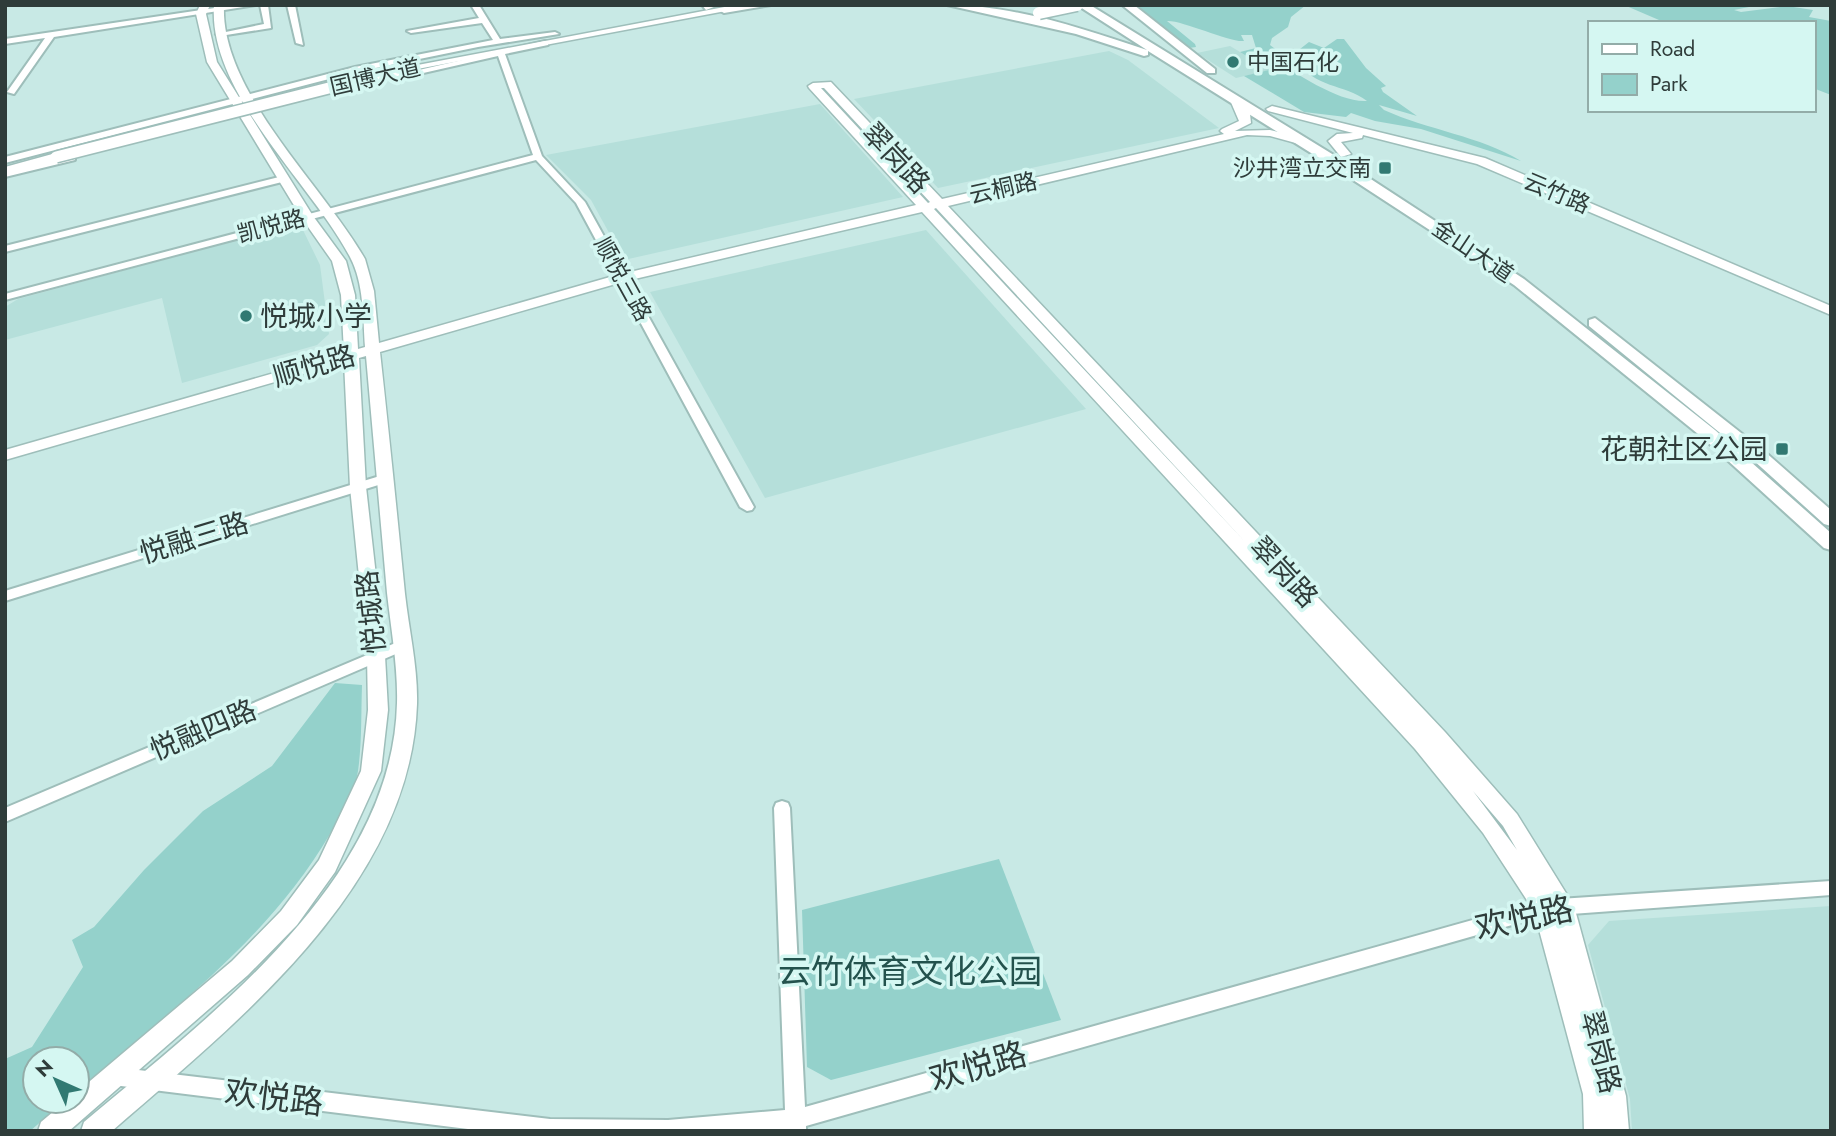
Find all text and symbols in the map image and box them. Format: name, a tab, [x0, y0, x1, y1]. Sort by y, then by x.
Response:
legend	[1588, 21, 1815, 112]
text: Road	[1650, 34, 1695, 64]
place label: 中国石化	[1247, 45, 1339, 79]
street label: 国博大道	[326, 50, 424, 104]
marker: 中国石化	[1225, 54, 1241, 70]
text: Park	[1650, 69, 1688, 99]
street label: 翠岗路	[852, 113, 940, 203]
place label: 沙井湾立交南	[1233, 151, 1371, 185]
marker: 沙井湾立交南	[1377, 160, 1393, 176]
street label: 云桐路	[966, 164, 1040, 212]
street label: 云竹路	[1519, 164, 1595, 222]
street label: 凯悦路	[233, 201, 309, 251]
street label: 金山大道	[1425, 211, 1521, 291]
street label: 顺悦三路	[586, 231, 660, 327]
place label: 悦城小学	[260, 296, 372, 337]
marker: 悦城小学	[238, 308, 254, 324]
street label: 顺悦路	[268, 335, 360, 397]
place label: 花朝社区公园	[1600, 429, 1768, 470]
marker: 花朝社区公园	[1774, 441, 1790, 457]
street label: 悦融三路	[134, 502, 254, 574]
street label: 翠岗路	[1240, 527, 1328, 617]
street label: 悦城路	[346, 568, 396, 656]
street label: 悦融四路	[143, 689, 263, 771]
street label: 欢悦路	[1471, 885, 1577, 951]
park label: 云竹体育文化公园	[778, 948, 1042, 995]
street label: 翠岗路	[1571, 1006, 1631, 1098]
street label: 欢悦路	[924, 1030, 1032, 1102]
north arrow	[21, 1045, 91, 1115]
text: N	[29, 1053, 59, 1083]
street label: 欢悦路	[222, 1068, 326, 1126]

